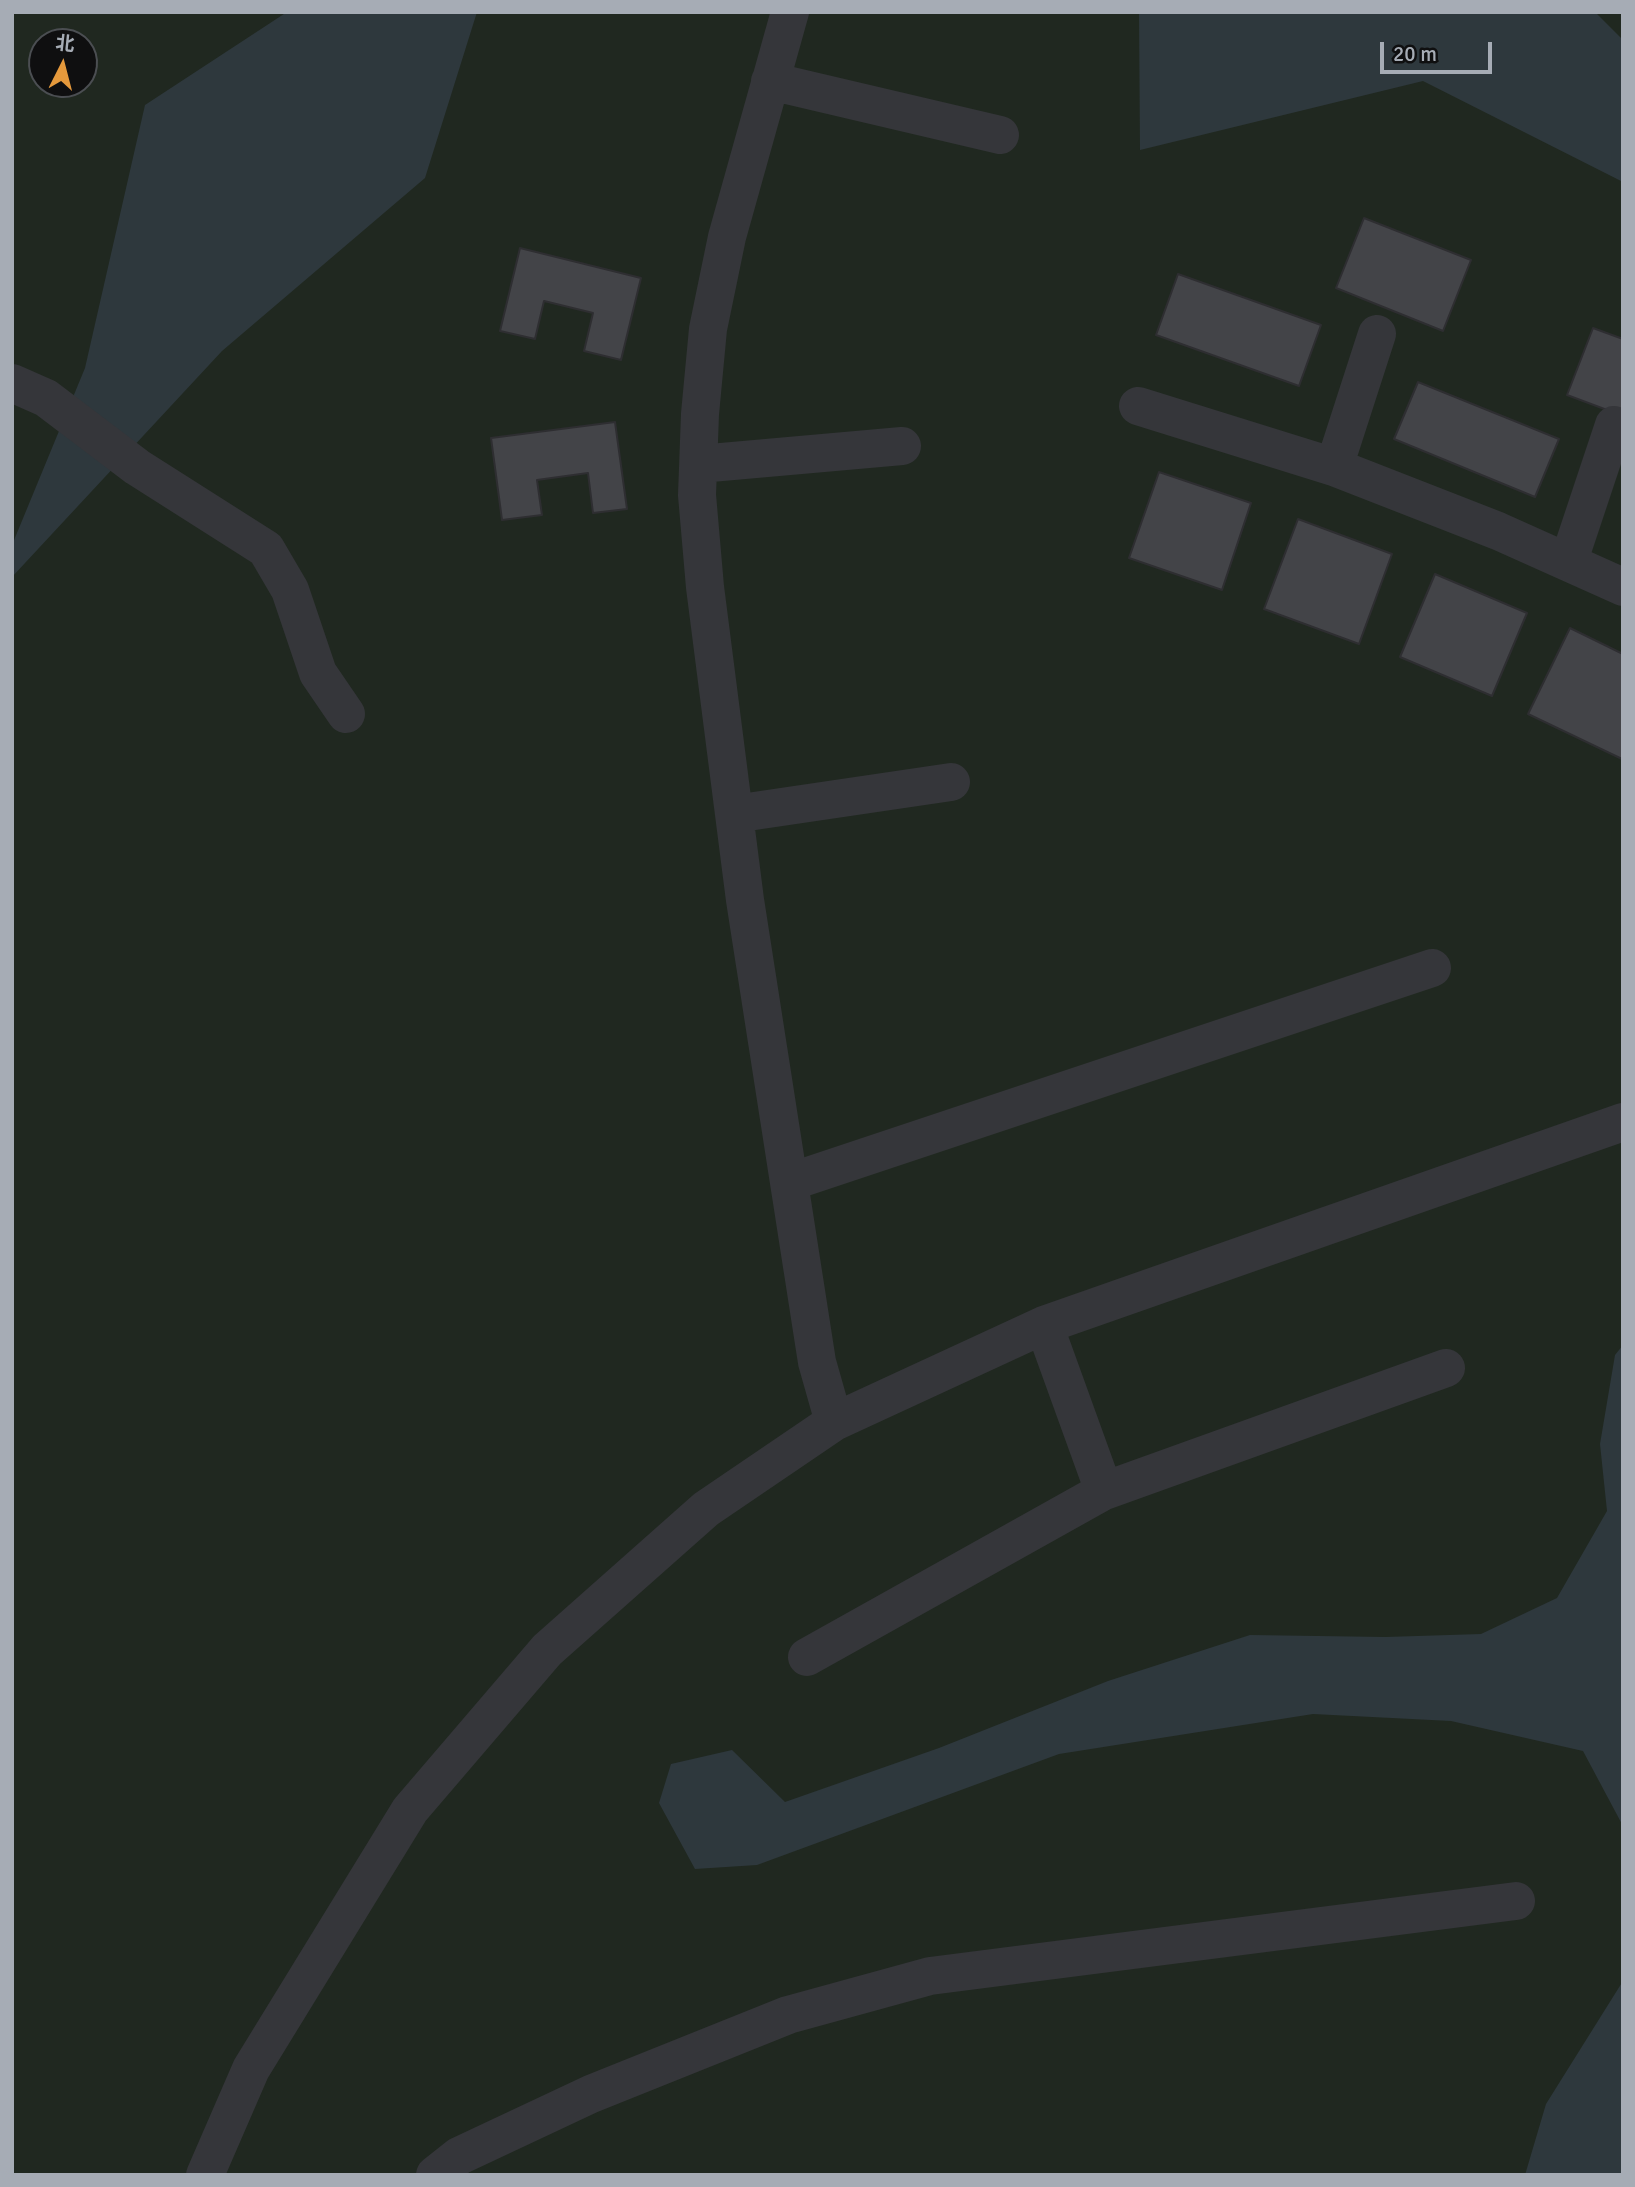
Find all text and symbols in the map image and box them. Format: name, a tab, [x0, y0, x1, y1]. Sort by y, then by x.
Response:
north arrow	[28, 28, 98, 98]
scale bar	[1383, 28, 1495, 72]
text: 北	[54, 31, 76, 57]
text: 20 m	[1393, 41, 1437, 67]

